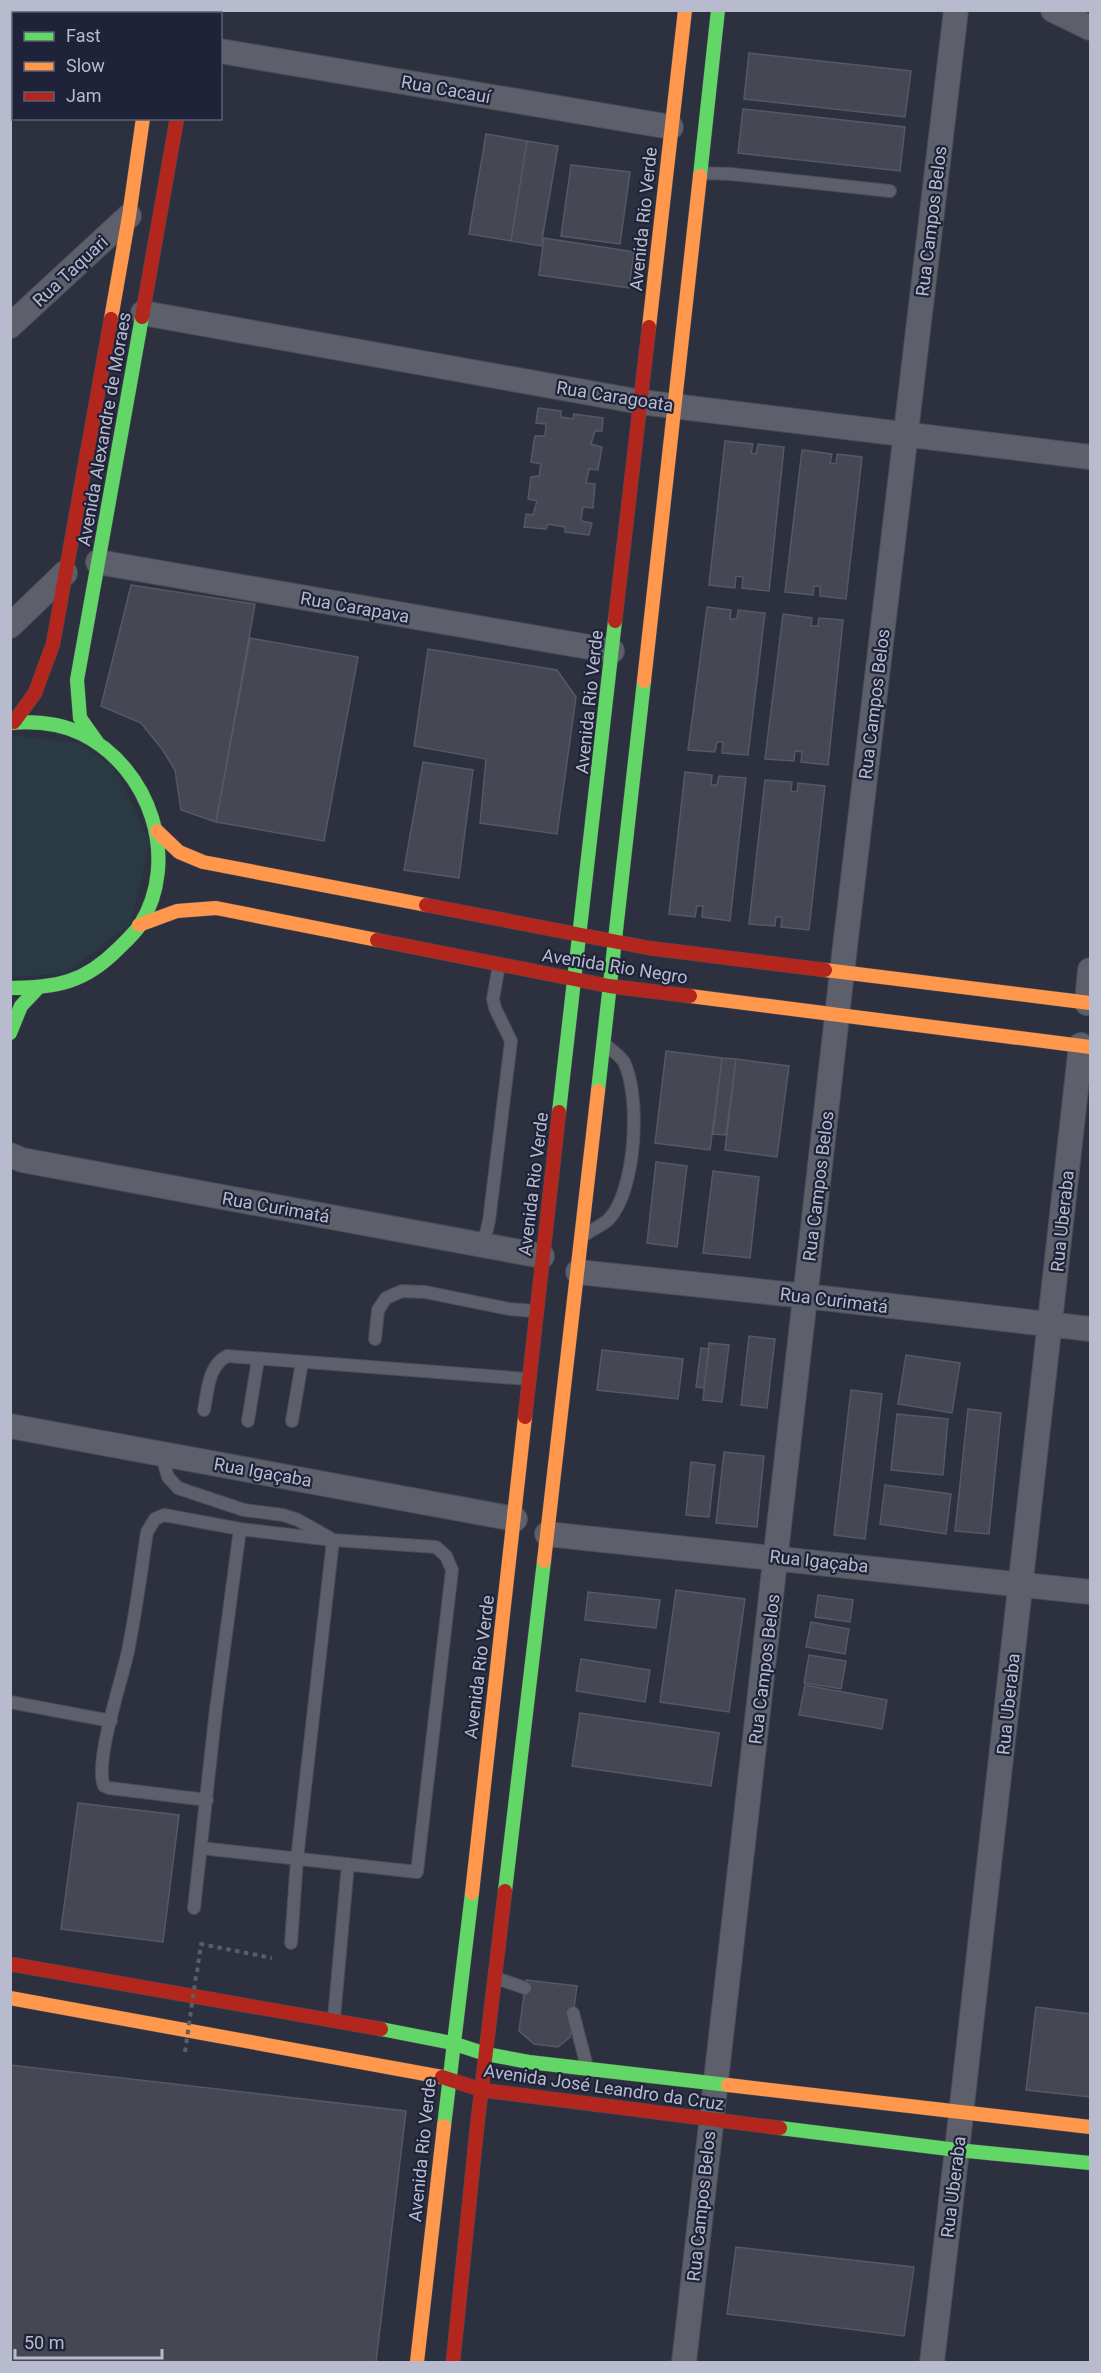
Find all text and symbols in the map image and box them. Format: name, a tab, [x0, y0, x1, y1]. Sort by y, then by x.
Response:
legend	[12, 12, 222, 120]
text: Fast	[66, 25, 101, 46]
text: Slow	[66, 55, 105, 76]
street label: Rua Cacauí	[400, 71, 493, 107]
text: Jam	[66, 85, 102, 106]
street label: Rua Campos Belos	[911, 145, 951, 297]
street label: Avenida Rio Verde	[625, 146, 661, 292]
street label: Rua Taquari	[28, 231, 112, 311]
street label: Avenida Alexandre de Moraes	[73, 310, 135, 548]
street label: Rua Caragoata	[555, 376, 675, 416]
street label: Rua Carapava	[299, 587, 411, 627]
street label: Rua Campos Belos	[854, 628, 894, 780]
street label: Avenida Rio Verde	[571, 629, 607, 775]
street label: Avenida Rio Negro	[541, 944, 689, 988]
street label: Rua Campos Belos	[798, 1110, 838, 1262]
street label: Avenida Rio Verde	[514, 1111, 552, 1257]
street label: Rua Uberaba	[1046, 1169, 1078, 1273]
street label: Rua Curimatá	[221, 1187, 331, 1227]
street label: Rua Curimatá	[779, 1283, 889, 1317]
street label: Rua Igaçaba	[212, 1453, 314, 1491]
street label: Rua Igaçaba	[769, 1545, 869, 1577]
street label: Rua Campos Belos	[744, 1593, 784, 1745]
street label: Avenida Rio Verde	[460, 1594, 498, 1740]
street label: Rua Uberaba	[992, 1652, 1024, 1756]
street label: Avenida José Leandro da Cruz	[482, 2060, 726, 2114]
street label: Avenida Rio Verde	[404, 2077, 440, 2223]
street label: Rua Campos Belos	[683, 2130, 719, 2282]
street label: Rua Uberaba	[936, 2135, 970, 2239]
scale bar	[15, 2322, 162, 2360]
text: 50 m	[24, 2332, 64, 2353]

